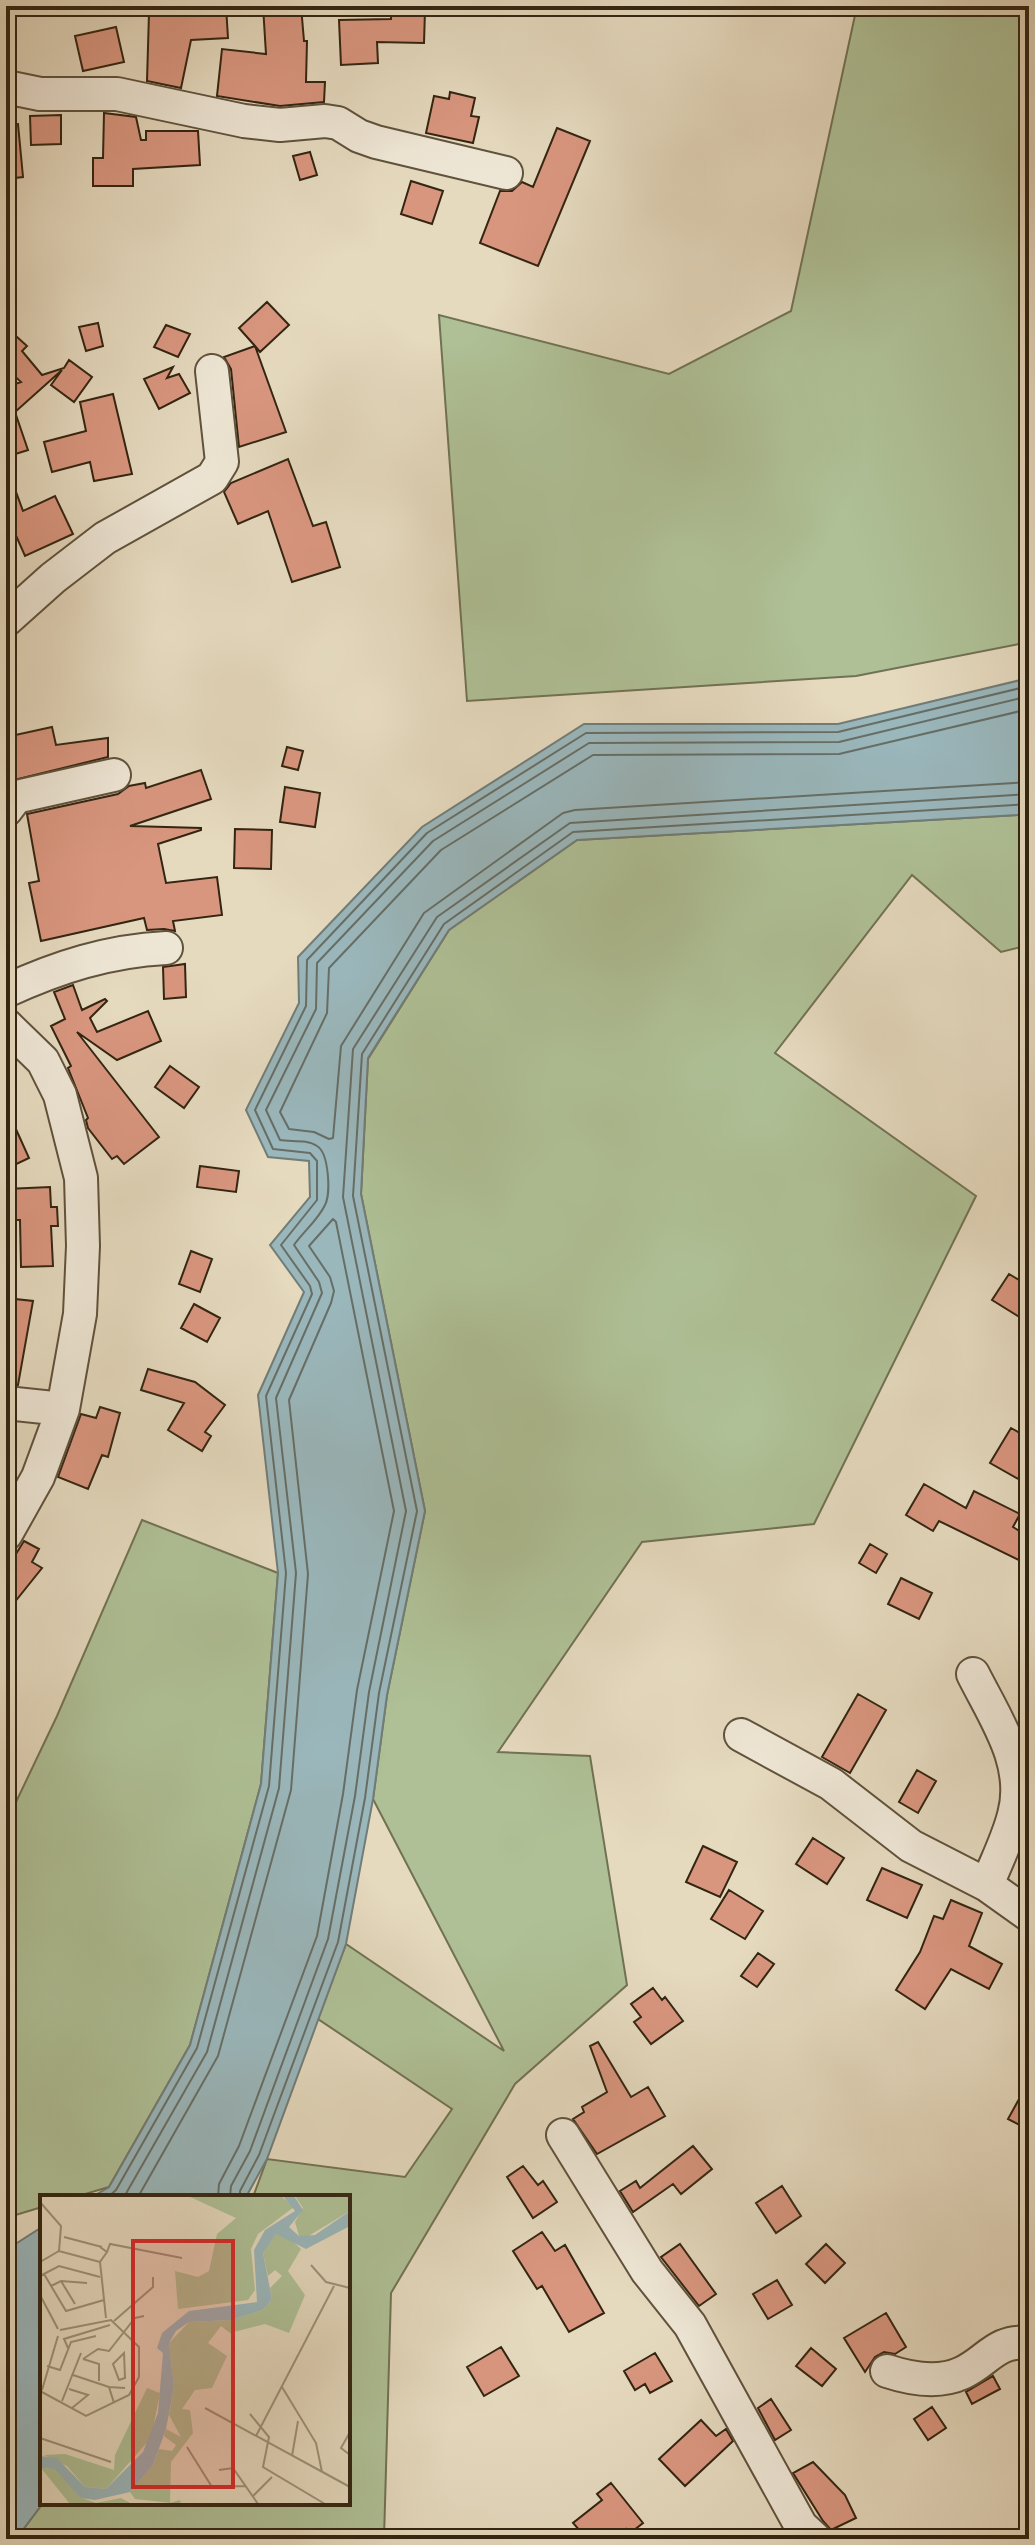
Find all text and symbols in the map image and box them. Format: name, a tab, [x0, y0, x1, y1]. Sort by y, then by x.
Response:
inset map	[40, 2195, 350, 2505]

